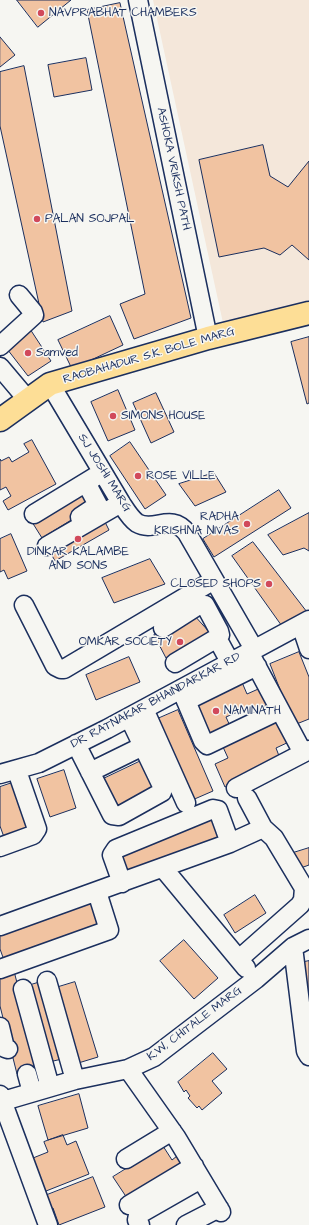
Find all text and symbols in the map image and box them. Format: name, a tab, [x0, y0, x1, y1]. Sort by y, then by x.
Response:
place label: NAVPRABHAT CHAMBERS	[49, 6, 197, 20]
marker: NAVPRABHAT CHAMBERS	[36, 8, 46, 18]
street label: ASHOKA VRIKSH PATH	[153, 106, 193, 232]
place label: PALAN SOJPAL	[45, 212, 134, 226]
marker: PALAN SOJPAL	[32, 214, 42, 224]
street label: RAOBAHADUR S.K. BOLE MARG	[62, 325, 236, 387]
place label: Samved	[36, 346, 78, 360]
marker: Samved	[23, 348, 33, 358]
place label: SIMONS HOUSE	[121, 409, 205, 423]
marker: SIMONS HOUSE	[108, 411, 118, 421]
street label: SJ JOSHI MARG	[74, 431, 134, 515]
place label: ROSE VILLE	[146, 469, 215, 483]
marker: ROSE VILLE	[133, 471, 143, 481]
place label: RADHA KRISHNA NIVAS	[154, 510, 239, 538]
marker: RADHA KRISHNA NIVAS	[242, 519, 252, 529]
marker: DINKAR KALAMBE AND SONS	[73, 534, 83, 544]
place label: DINKAR KALAMBE AND SONS	[27, 545, 129, 573]
place label: CLOSED SHOPS	[170, 577, 261, 591]
marker: CLOSED SHOPS	[264, 579, 274, 589]
place label: OMKAR SOCIETY	[79, 635, 172, 649]
marker: OMKAR SOCIETY	[175, 637, 185, 647]
street label: DR RATNAKAR BHAINDARKAR RD	[69, 650, 243, 752]
place label: NAMINATH	[224, 704, 281, 718]
marker: NAMINATH	[211, 706, 221, 716]
street label: K,W, CHITALE MARG	[145, 984, 245, 1064]

